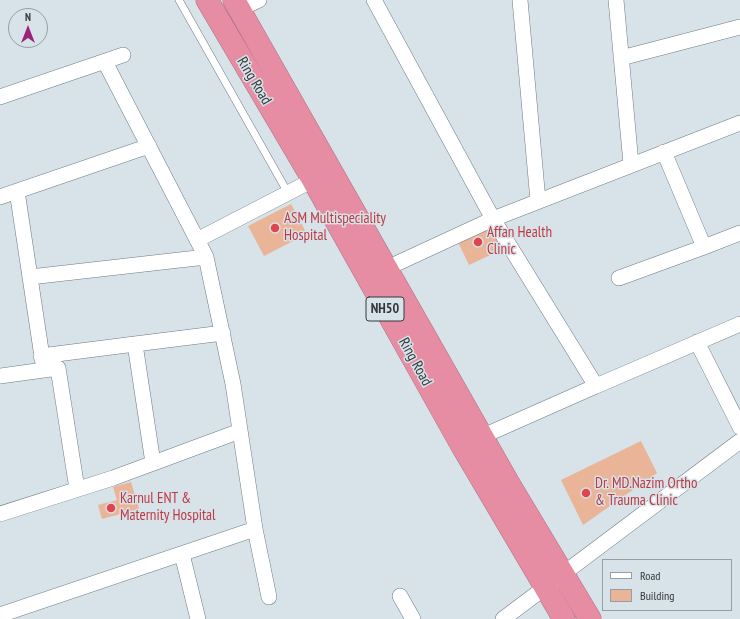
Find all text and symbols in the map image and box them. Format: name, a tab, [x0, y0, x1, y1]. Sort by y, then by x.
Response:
north arrow	[8, 8, 48, 48]
text: N	[25, 10, 31, 24]
street label: Ring Road	[233, 54, 275, 108]
place label: ASM Multispeciality Hospital	[284, 210, 386, 245]
marker: ASM Multispeciality Hospital	[269, 222, 281, 234]
place label: Affan Health Clinic	[487, 224, 552, 259]
marker: Affan Health Clinic	[472, 236, 484, 248]
road number: NH50	[366, 297, 404, 321]
street label: Ring Road	[394, 335, 436, 389]
place label: Dr. MD.Nazim Ortho & Trauma Clinic	[595, 475, 697, 510]
marker: Dr. MD.Nazim Ortho & Trauma Clinic	[580, 487, 592, 499]
place label: Karnul ENT & Maternity Hospital	[120, 490, 216, 525]
marker: Karnul ENT & Maternity Hospital	[105, 502, 117, 514]
legend	[602, 559, 732, 611]
text: Road	[640, 568, 660, 583]
text: Building	[640, 588, 675, 603]

